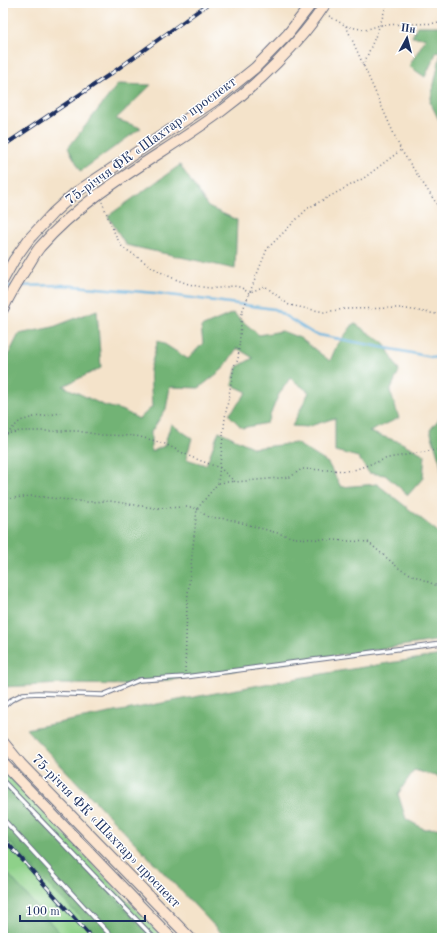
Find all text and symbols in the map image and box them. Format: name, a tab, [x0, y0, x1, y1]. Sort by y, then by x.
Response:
north arrow	[387, 18, 427, 58]
text: Пн	[400, 23, 416, 36]
street label: 75-річчя ФК «Шахтар» проспект	[63, 74, 239, 208]
street label: 75-річчя ФК «Шахтар» проспект	[29, 752, 183, 911]
scale bar	[20, 897, 145, 923]
text: 100 m	[26, 906, 60, 918]

